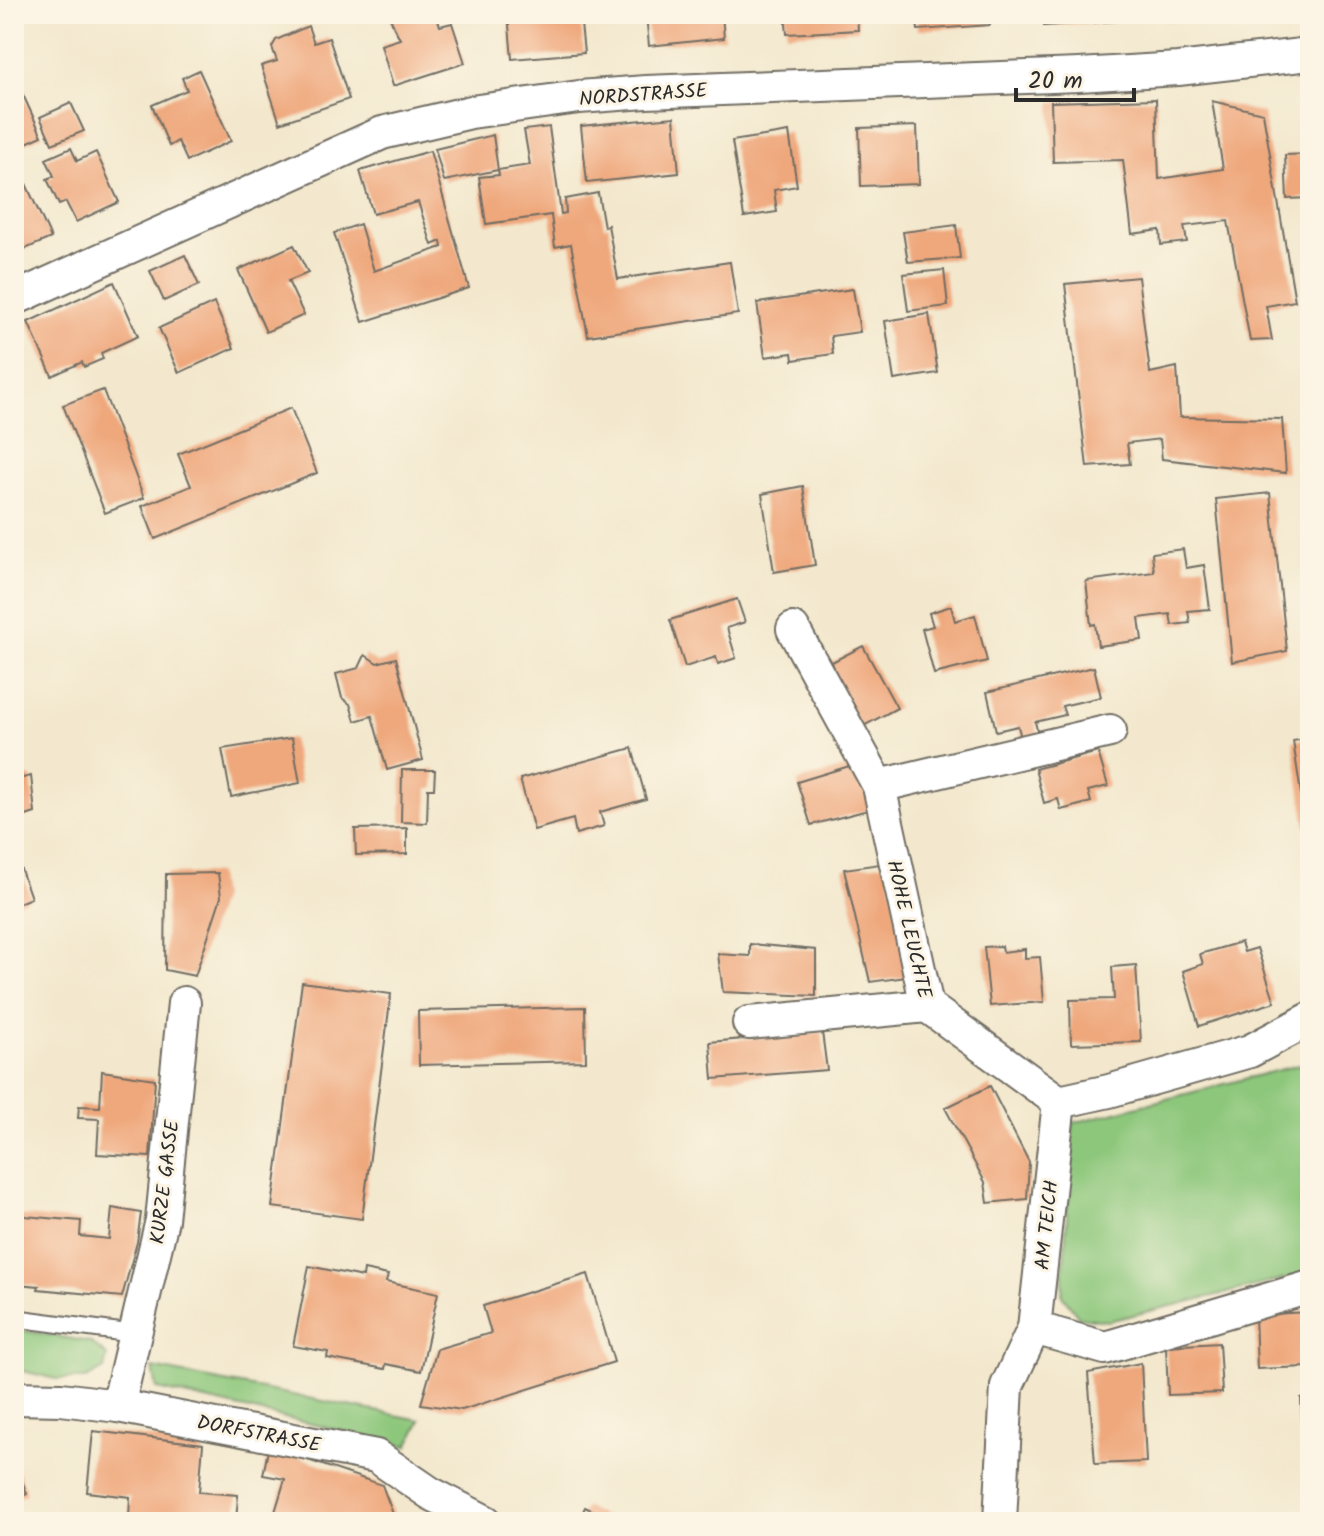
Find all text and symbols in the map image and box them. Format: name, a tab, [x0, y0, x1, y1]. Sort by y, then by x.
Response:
scale bar	[1016, 52, 1134, 102]
text: 20 m	[1028, 62, 1083, 101]
street label: NORDSTRASSE	[578, 75, 710, 116]
street label: HOHE LEUCHTE	[877, 857, 940, 1003]
street label: KURZE GASSE	[142, 1117, 190, 1246]
street label: AM TEICH	[1027, 1179, 1069, 1272]
street label: DORFSTRASSE	[194, 1407, 324, 1463]

